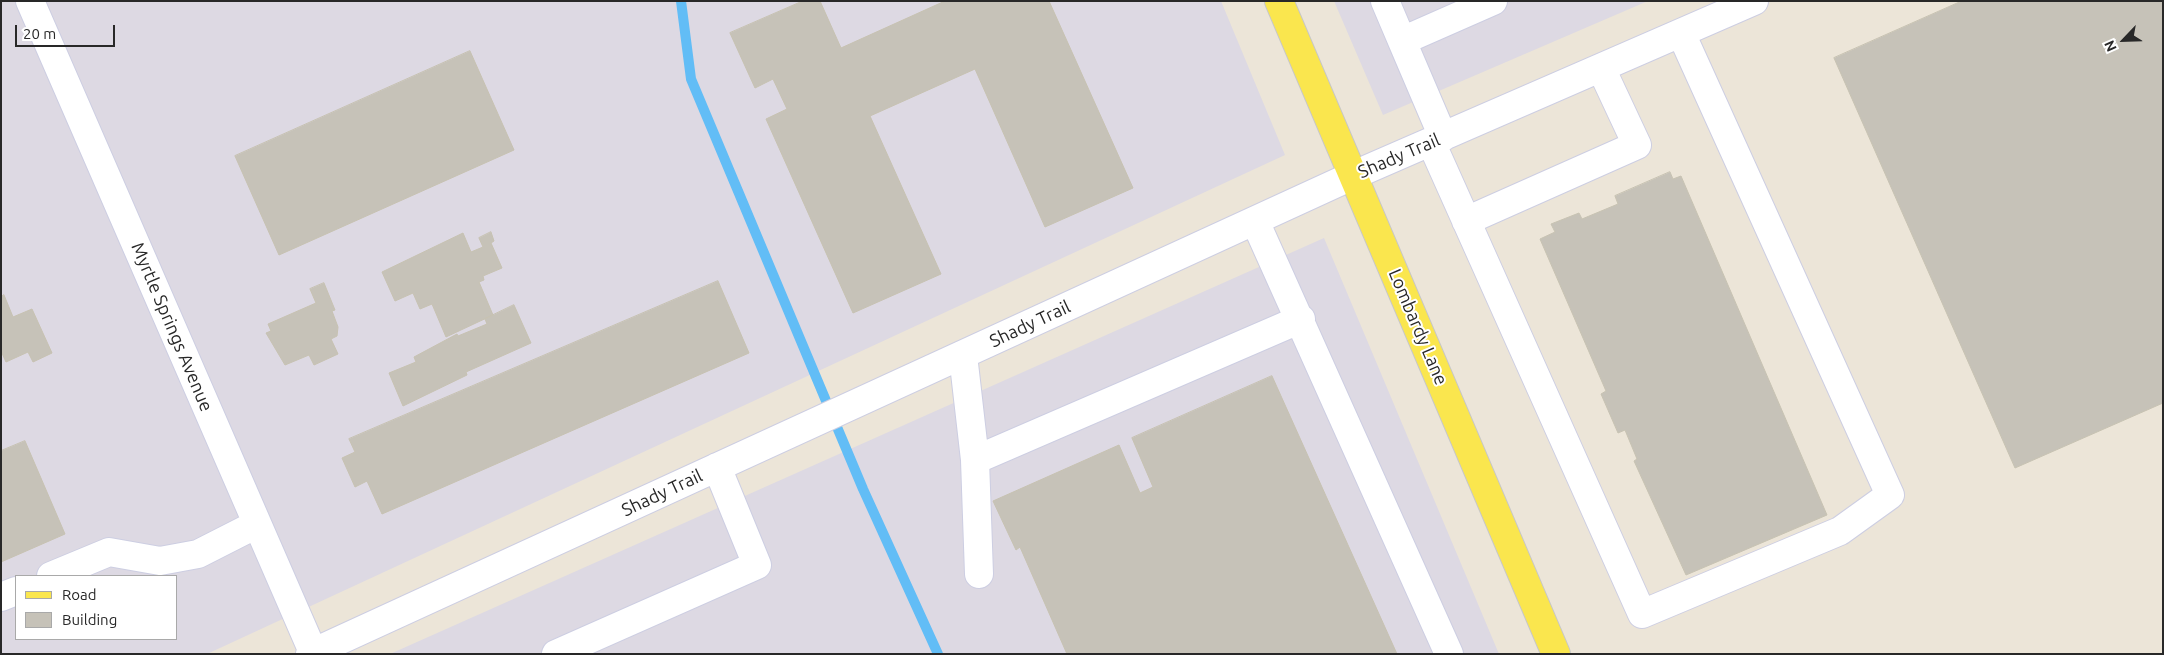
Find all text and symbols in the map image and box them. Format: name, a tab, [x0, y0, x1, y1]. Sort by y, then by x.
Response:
scale bar	[18, 15, 118, 47]
north arrow	[2099, 15, 2149, 65]
text: 20 m	[23, 25, 56, 42]
text: N	[2101, 38, 2120, 54]
street label: Shady Trail	[1355, 129, 1443, 183]
street label: Myrtle Springs Avenue	[127, 239, 217, 415]
street label: Lombardy Lane	[1384, 266, 1452, 388]
street label: Shady Trail	[986, 296, 1074, 352]
street label: Shady Trail	[618, 465, 706, 521]
legend	[15, 575, 178, 640]
text: Road	[62, 586, 97, 603]
text: Building	[62, 611, 117, 628]

